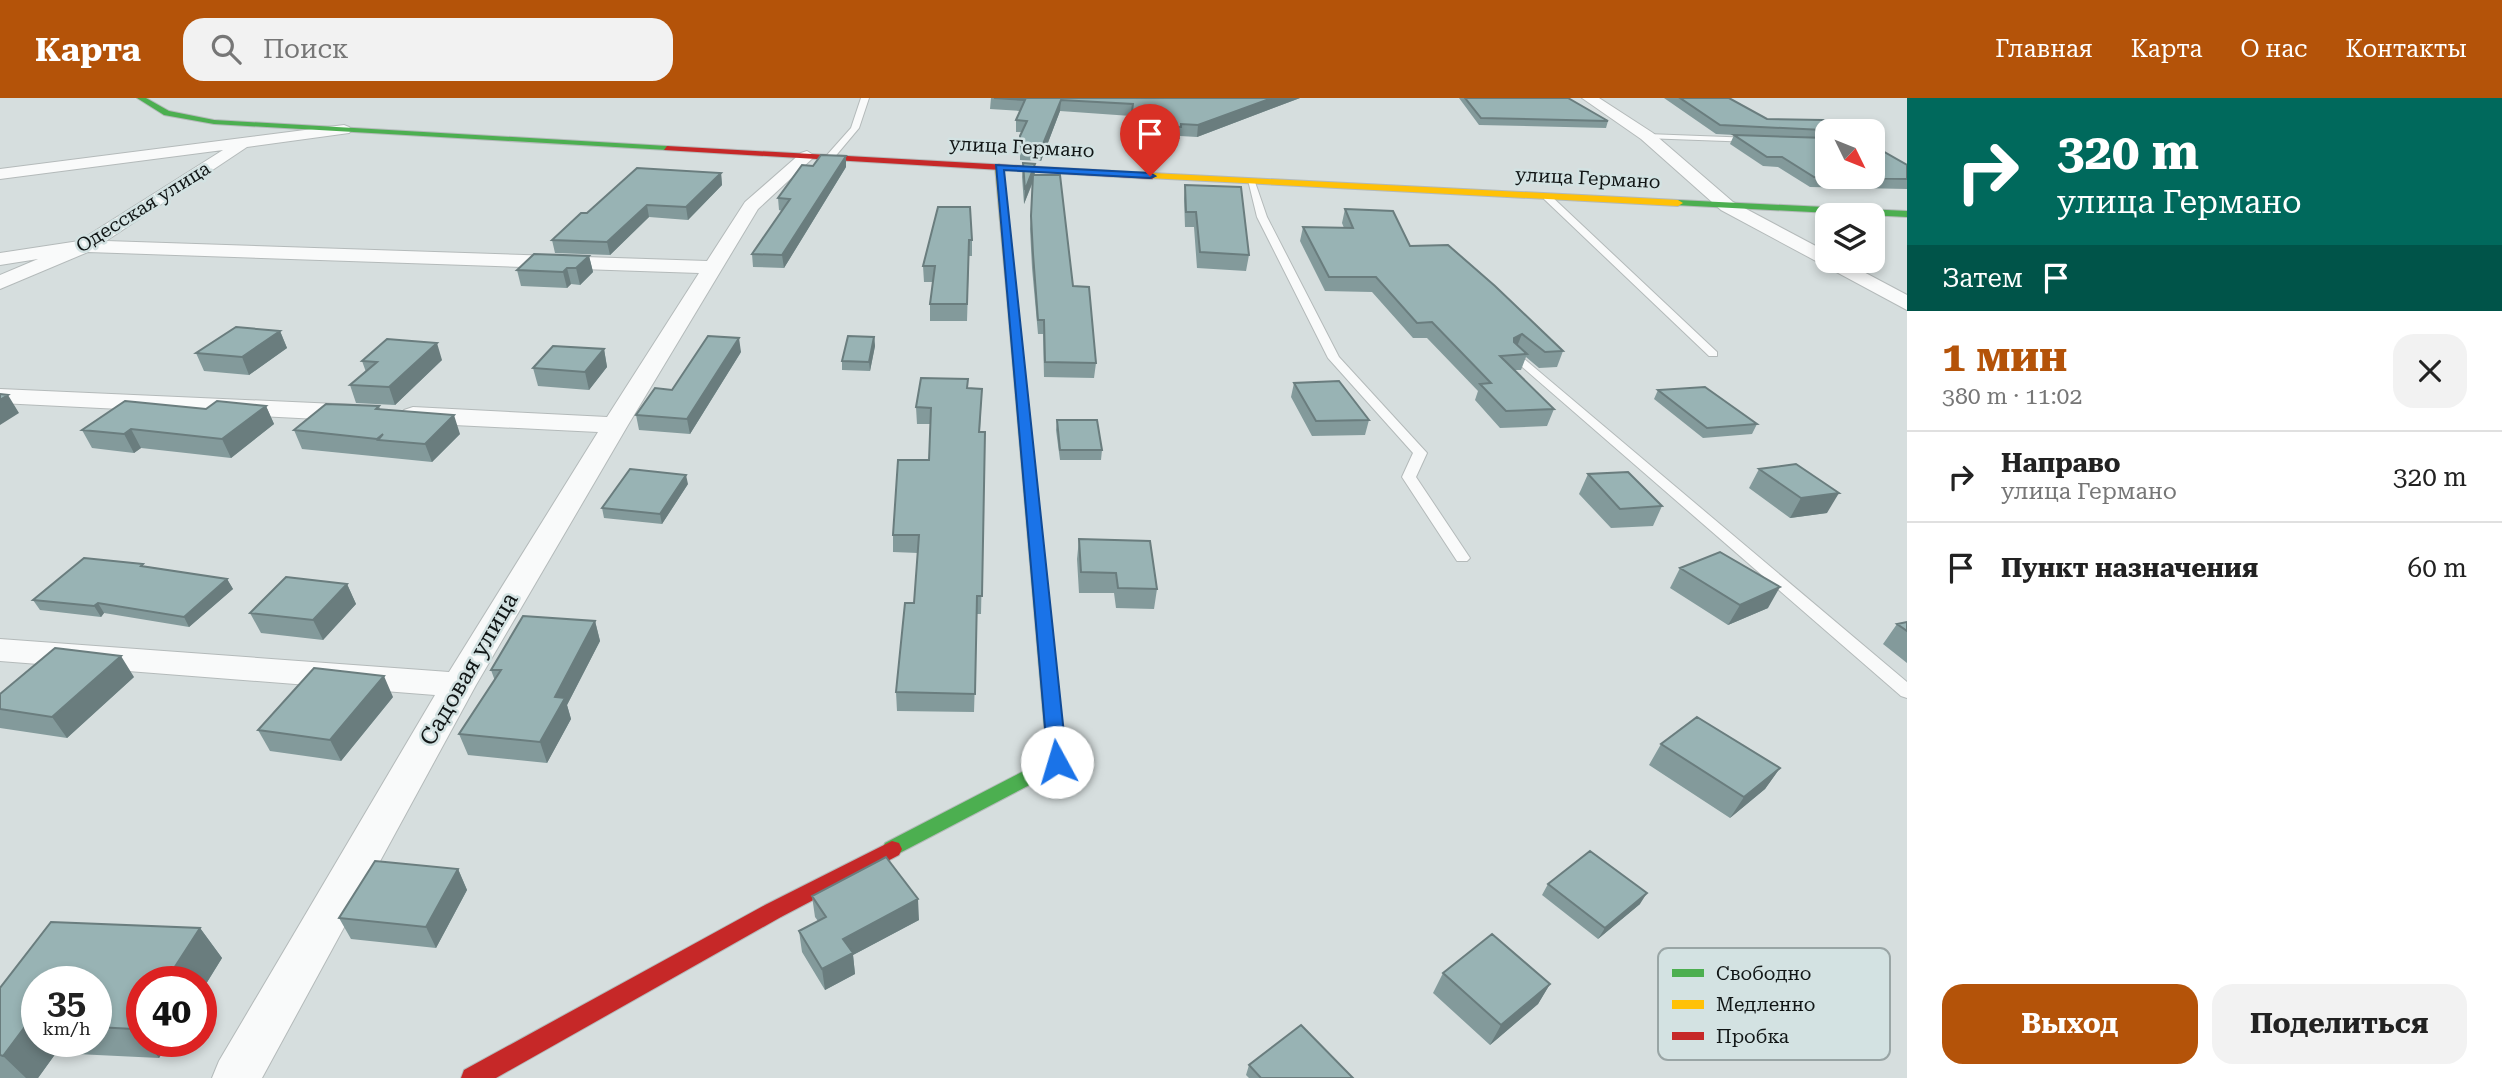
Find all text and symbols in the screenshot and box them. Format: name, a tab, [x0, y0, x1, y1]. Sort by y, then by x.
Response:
search box	[183, 18, 673, 81]
text: Карта	[35, 30, 141, 69]
icon: search	[207, 30, 245, 68]
text: Поиск	[263, 34, 349, 64]
text: Главная	[1995, 35, 2093, 63]
text: Карта	[2131, 35, 2202, 63]
text: О нас	[2240, 35, 2307, 63]
text: Контакты	[2345, 35, 2467, 63]
pin	[1120, 104, 1180, 176]
icon: arrive	[1131, 115, 1169, 153]
north arrow	[1815, 119, 1885, 189]
map controls	[1815, 119, 1885, 273]
text: 320 m	[2057, 124, 2199, 181]
icon: right	[1942, 126, 2033, 217]
street label: улица Германо	[949, 132, 1095, 162]
street label: Одесская улица	[72, 156, 215, 258]
street label: улица Германо	[1515, 163, 1661, 193]
text: улица Германо	[2057, 183, 2302, 221]
button: layers	[1815, 203, 1885, 273]
icon: arrive	[2037, 259, 2075, 297]
text: Затем	[1942, 263, 2023, 293]
text: 1 мин	[1942, 332, 2067, 381]
button: close	[2393, 334, 2467, 408]
text: 380 m · 11:02	[1942, 383, 2082, 410]
text: Направо	[2001, 448, 2121, 478]
icon: right	[1942, 458, 1980, 496]
text: 320 m	[2393, 462, 2467, 492]
text: улица Германо	[2001, 478, 2177, 505]
icon: arrive	[1942, 549, 1980, 587]
text: Пункт назначения	[2001, 553, 2258, 583]
text: 60 m	[2408, 553, 2467, 583]
street label: Садовая улица	[414, 587, 524, 750]
position arrow	[1020, 725, 1094, 799]
legend	[1658, 948, 1890, 1060]
text: Свободно	[1716, 962, 1811, 985]
speed limit sign: 40	[126, 966, 217, 1057]
text: 35	[47, 982, 86, 1023]
button: Выход	[1942, 984, 2198, 1064]
button: Поделиться	[2212, 984, 2467, 1064]
text: Медленно	[1716, 993, 1815, 1016]
text: km/h	[42, 1018, 91, 1039]
text: Пробка	[1716, 1025, 1790, 1048]

